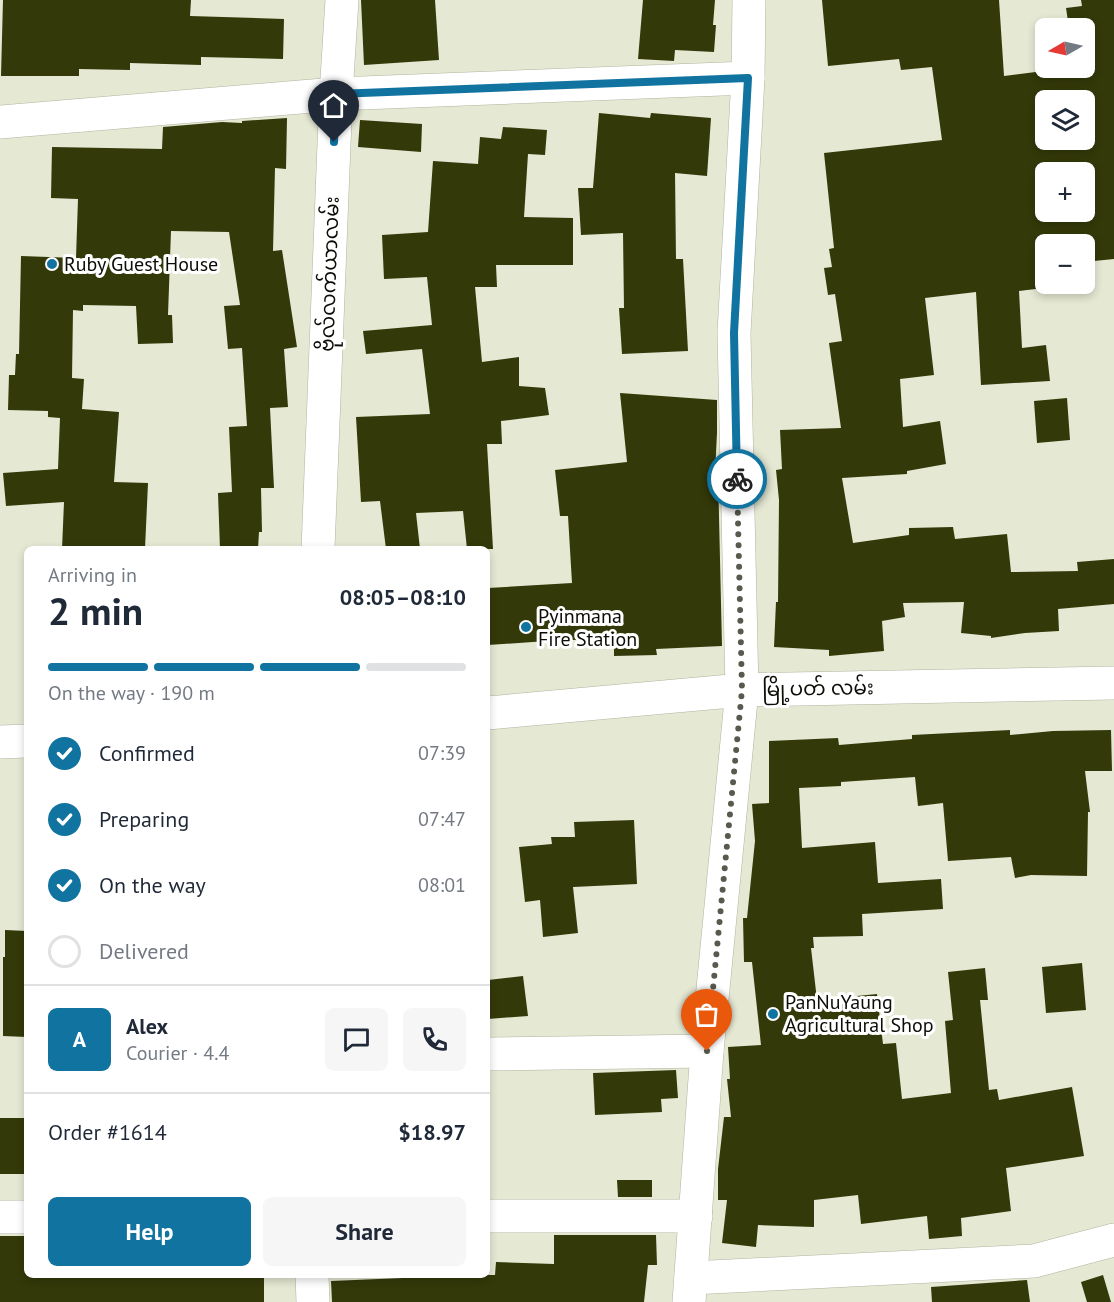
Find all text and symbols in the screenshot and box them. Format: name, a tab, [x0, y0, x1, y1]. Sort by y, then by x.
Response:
north arrow	[1035, 18, 1095, 78]
map controls	[1035, 18, 1095, 294]
pin	[308, 80, 359, 142]
icon: home	[317, 89, 350, 122]
button: layers	[1035, 90, 1095, 150]
button: +	[1035, 162, 1095, 222]
street label: ဗိုလ်လက်ယာလမ်း	[312, 196, 349, 352]
button: −	[1035, 234, 1095, 294]
place label: Ruby Guest House	[64, 251, 218, 277]
marker: Ruby Guest House	[45, 257, 59, 271]
courier	[707, 449, 767, 509]
icon: bike	[721, 463, 754, 496]
text: Arriving in	[48, 562, 137, 588]
text: 08:05–08:10	[340, 583, 466, 611]
text: 2 min	[48, 585, 143, 636]
place label: Pyinmana Fire Station	[538, 603, 637, 652]
marker: Pyinmana Fire Station	[519, 620, 533, 634]
street label: မြို့ပတ် လမ်း	[762, 673, 874, 705]
text: On the way · 190 m	[48, 680, 215, 706]
icon: check	[48, 737, 81, 770]
text: Confirmed	[99, 739, 195, 767]
text: 07:39	[418, 740, 466, 766]
icon: check	[48, 803, 81, 836]
text: Preparing	[99, 805, 189, 833]
text: 07:47	[418, 806, 466, 832]
icon: check	[48, 869, 81, 902]
text: On the way	[99, 871, 206, 899]
text: 08:01	[418, 872, 466, 898]
text: Delivered	[99, 937, 189, 965]
pin	[681, 989, 732, 1051]
place label: PanNuYaung Agricultural Shop	[785, 989, 934, 1038]
icon: bag	[690, 998, 723, 1031]
marker: PanNuYaung Agricultural Shop	[766, 1007, 780, 1021]
button: chat	[325, 1008, 388, 1071]
button: phone	[403, 1008, 466, 1071]
text: Alex	[126, 1012, 168, 1040]
text: A	[73, 1025, 86, 1053]
text: Courier · 4.4	[126, 1040, 229, 1066]
text: Order #1614	[48, 1118, 167, 1146]
text: $18.97	[398, 1118, 466, 1146]
button: Help	[48, 1197, 251, 1266]
button: Share	[263, 1197, 466, 1266]

